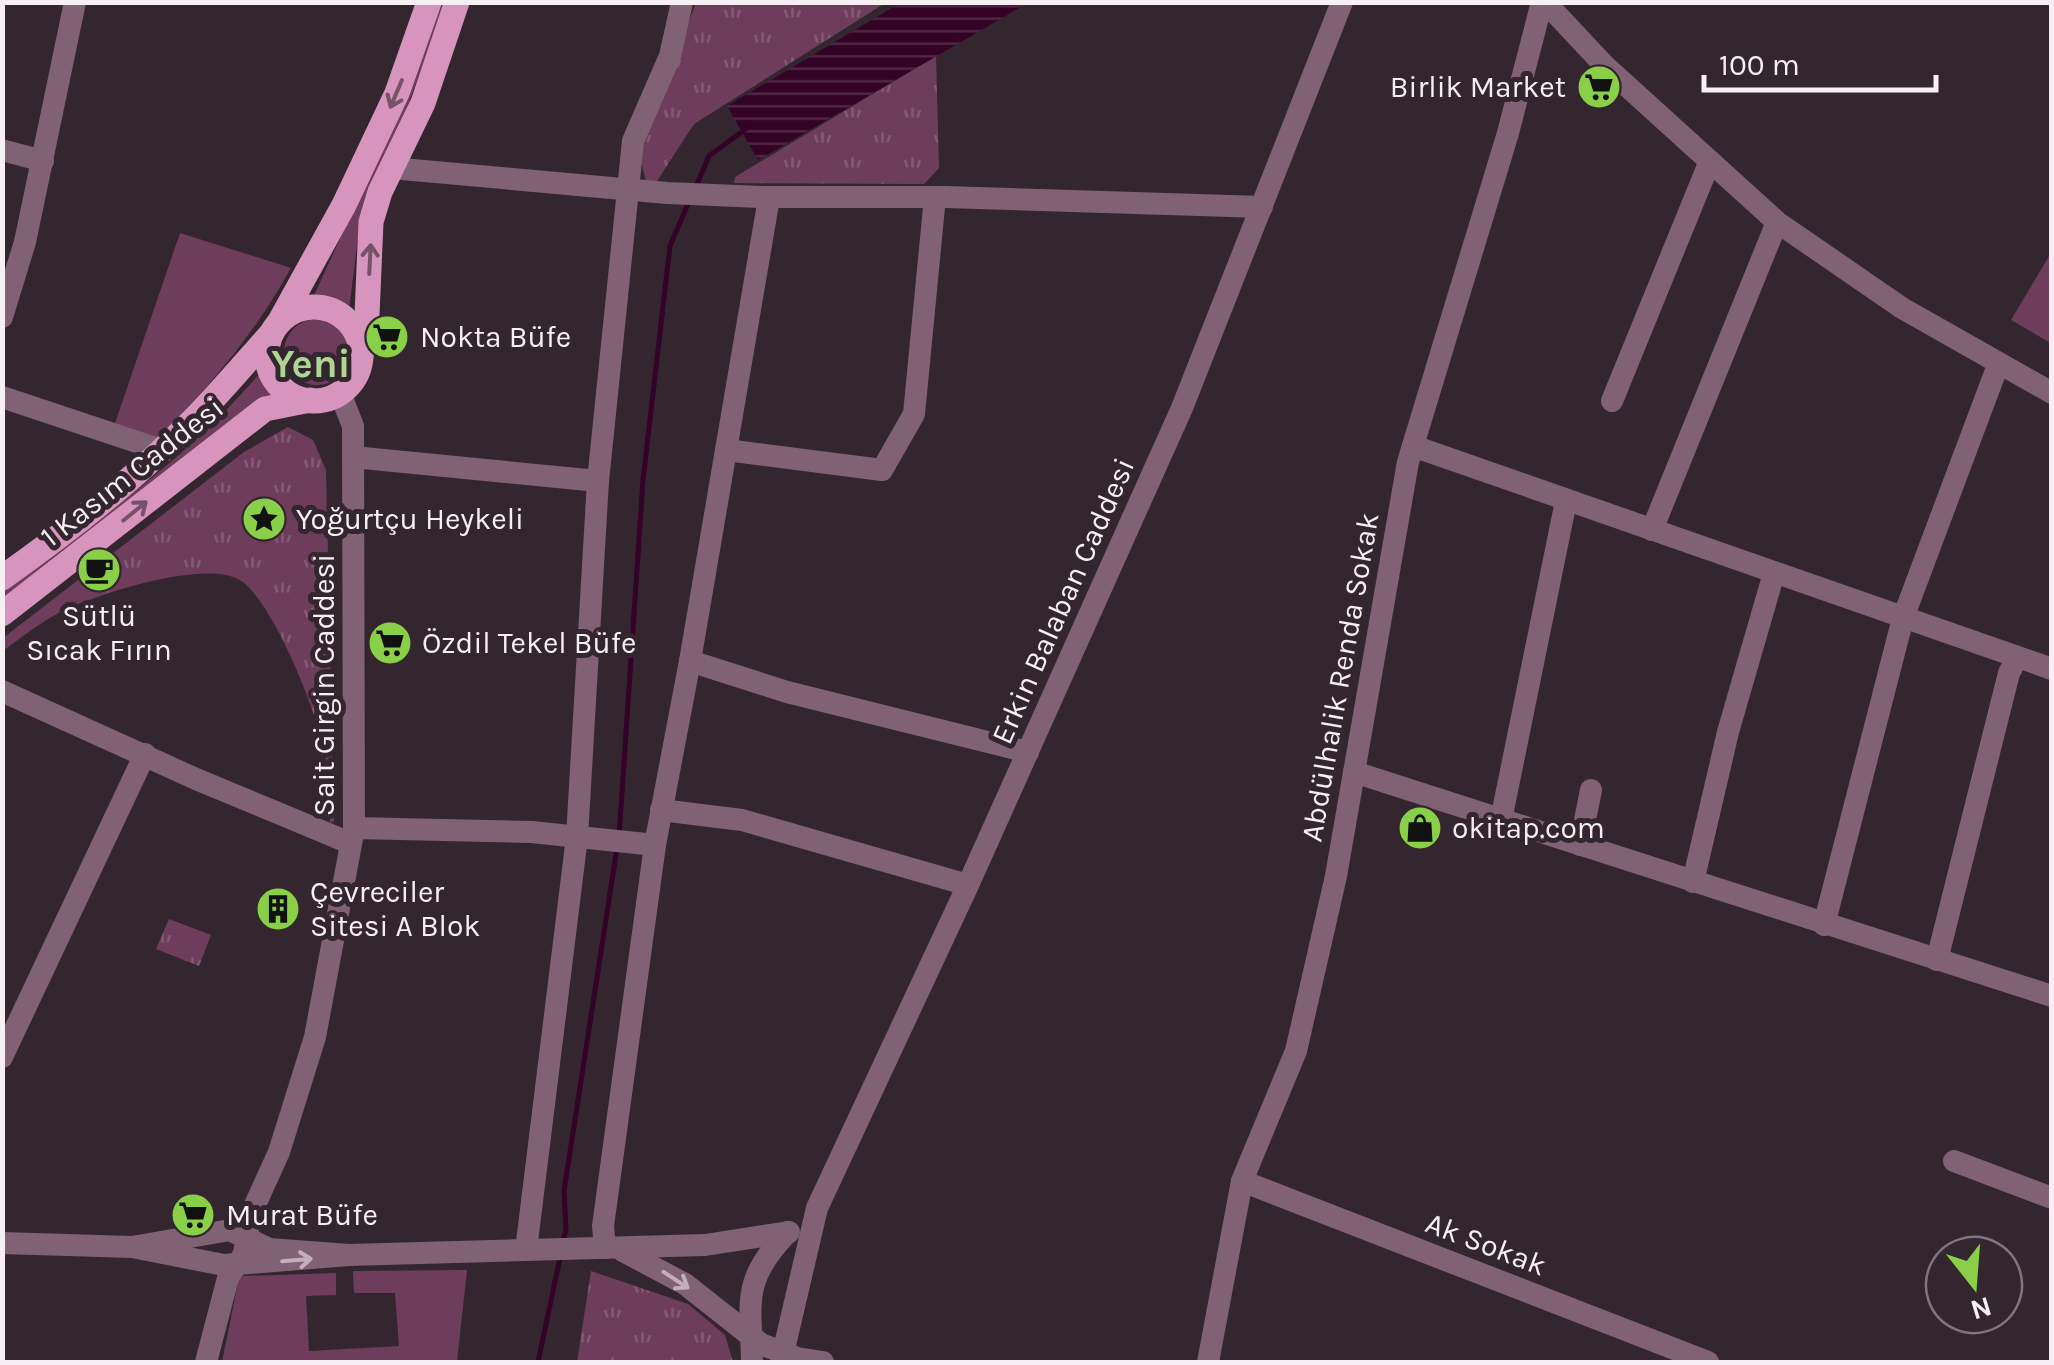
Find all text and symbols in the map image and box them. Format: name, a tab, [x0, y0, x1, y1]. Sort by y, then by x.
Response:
scale bar	[1704, 30, 1936, 92]
text: 100 m	[1719, 47, 1800, 83]
supermarket icon: Birlik Market	[1576, 64, 1622, 110]
place label: Birlik Market	[1390, 69, 1566, 105]
one-way arrow	[386, 78, 404, 109]
one-way arrow	[360, 244, 379, 276]
supermarket icon: Nokta Büfe	[364, 314, 410, 360]
place label: Nokta Büfe	[420, 319, 571, 355]
district label: Yeni	[271, 340, 351, 387]
street label: 1 Kasım Caddesi	[33, 389, 231, 555]
street label: Erkin Balaban Caddesi	[984, 453, 1142, 749]
place icon: Yoğurtçu Heykeli	[241, 496, 287, 542]
one-way arrow	[121, 500, 147, 522]
place label: Yoğurtçu Heykeli	[296, 501, 524, 537]
street label: Abdülhalik Renda Sokak	[1293, 510, 1387, 844]
cafe icon: Sütlü Sıcak Fırın	[76, 547, 122, 593]
street label: Sait Girgin Caddesi	[306, 554, 342, 816]
place label: Sütlü Sıcak Fırın	[26, 598, 172, 668]
supermarket icon: Özdil Tekel Büfe	[367, 620, 413, 666]
place label: Özdil Tekel Büfe	[422, 625, 636, 661]
shop icon: okitap.com	[1397, 805, 1443, 851]
place label: okitap.com	[1452, 810, 1605, 846]
place label: Çevreciler Sitesi A Blok	[310, 874, 480, 944]
building icon: Çevreciler Sitesi A Blok	[255, 886, 301, 932]
supermarket icon: Murat Büfe	[170, 1192, 216, 1238]
place label: Murat Büfe	[226, 1197, 378, 1233]
street label: Ak Sokak	[1421, 1205, 1551, 1283]
north arrow	[1924, 1235, 2024, 1335]
one-way arrow	[280, 1250, 313, 1269]
one-way arrow	[661, 1269, 690, 1290]
text: N	[1967, 1290, 1996, 1327]

